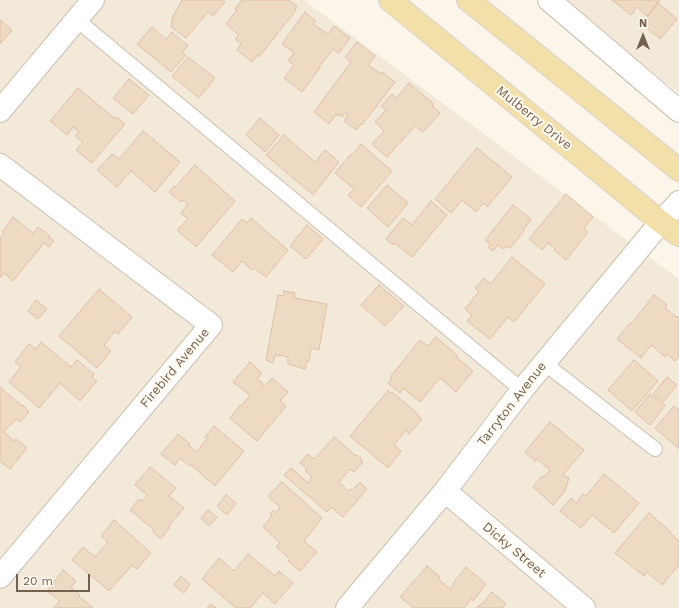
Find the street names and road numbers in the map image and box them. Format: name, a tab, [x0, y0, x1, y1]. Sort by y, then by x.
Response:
street label: Mulberry Drive	[493, 83, 575, 153]
street label: Firebird Avenue	[137, 325, 213, 411]
street label: Tarryton Avenue	[474, 359, 550, 449]
street label: Dicky Street	[479, 519, 549, 581]

